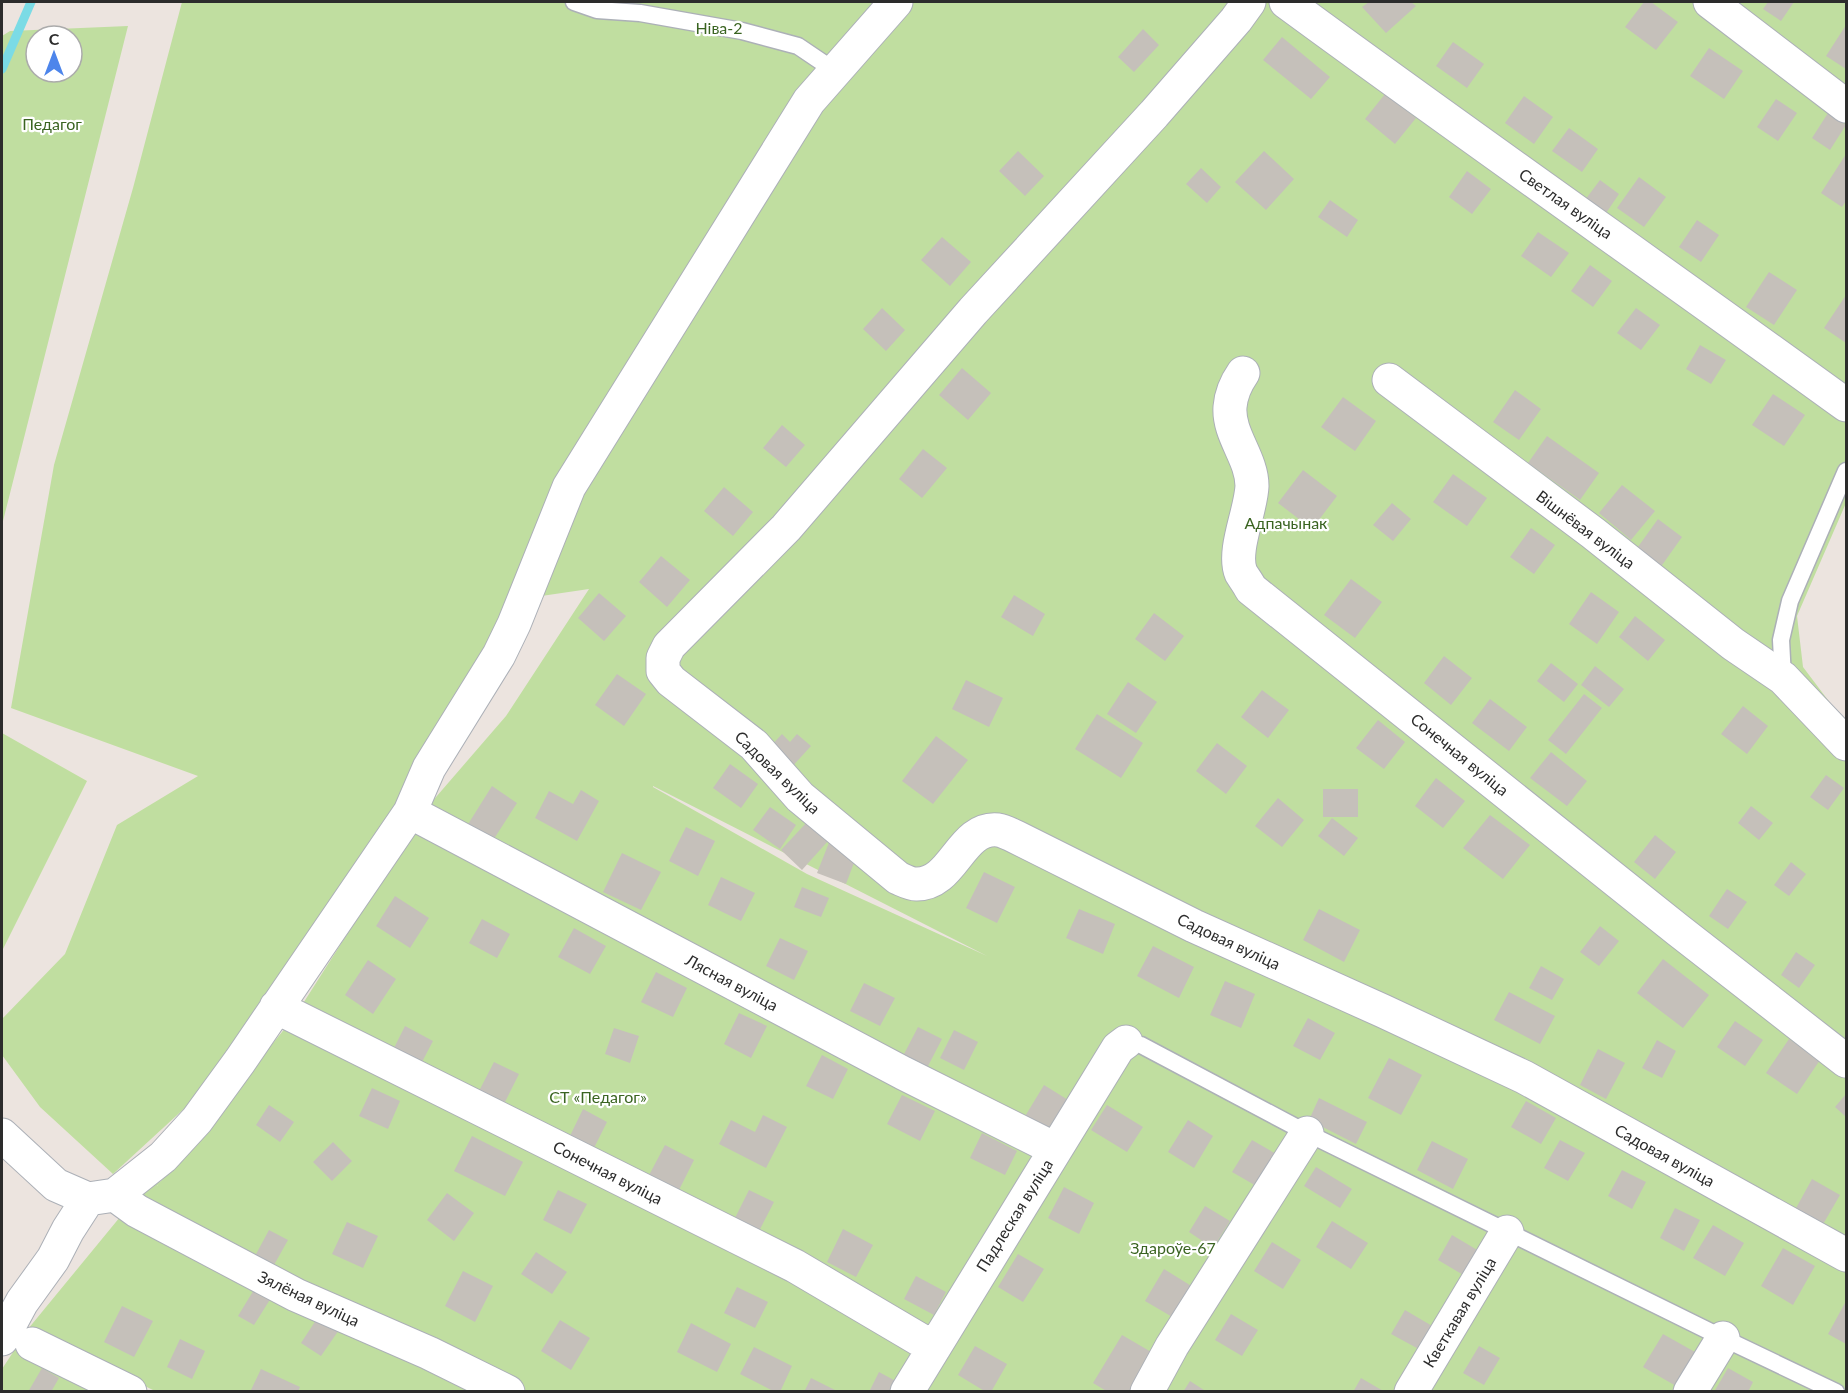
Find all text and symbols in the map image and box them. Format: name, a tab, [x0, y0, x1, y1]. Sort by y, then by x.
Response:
park label: Ніва-2	[695, 18, 743, 37]
north arrow	[24, 24, 84, 84]
text: С	[49, 29, 60, 48]
park label: Педагог	[22, 114, 82, 133]
street label: Светлая вуліца	[1516, 164, 1616, 242]
street label: Вішнёвая вуліца	[1533, 486, 1639, 572]
park label: Адпачынак	[1245, 513, 1328, 532]
street label: Сонечная вуліца	[1407, 709, 1513, 799]
street label: Садовая вуліца	[731, 726, 825, 818]
street label: Садовая вуліца	[1174, 909, 1284, 973]
street label: Лясная вуліца	[682, 949, 781, 1014]
park label: СТ «Педагог»	[549, 1087, 647, 1106]
street label: Садовая вуліца	[1612, 1120, 1718, 1190]
street label: Сонечная вуліца	[550, 1136, 666, 1208]
street label: Падлеская вуліца	[972, 1155, 1056, 1275]
park label: Здароўе-67	[1130, 1238, 1216, 1257]
street label: Кветкавая вуліца	[1419, 1253, 1499, 1371]
street label: Зялёная вуліца	[255, 1266, 363, 1330]

